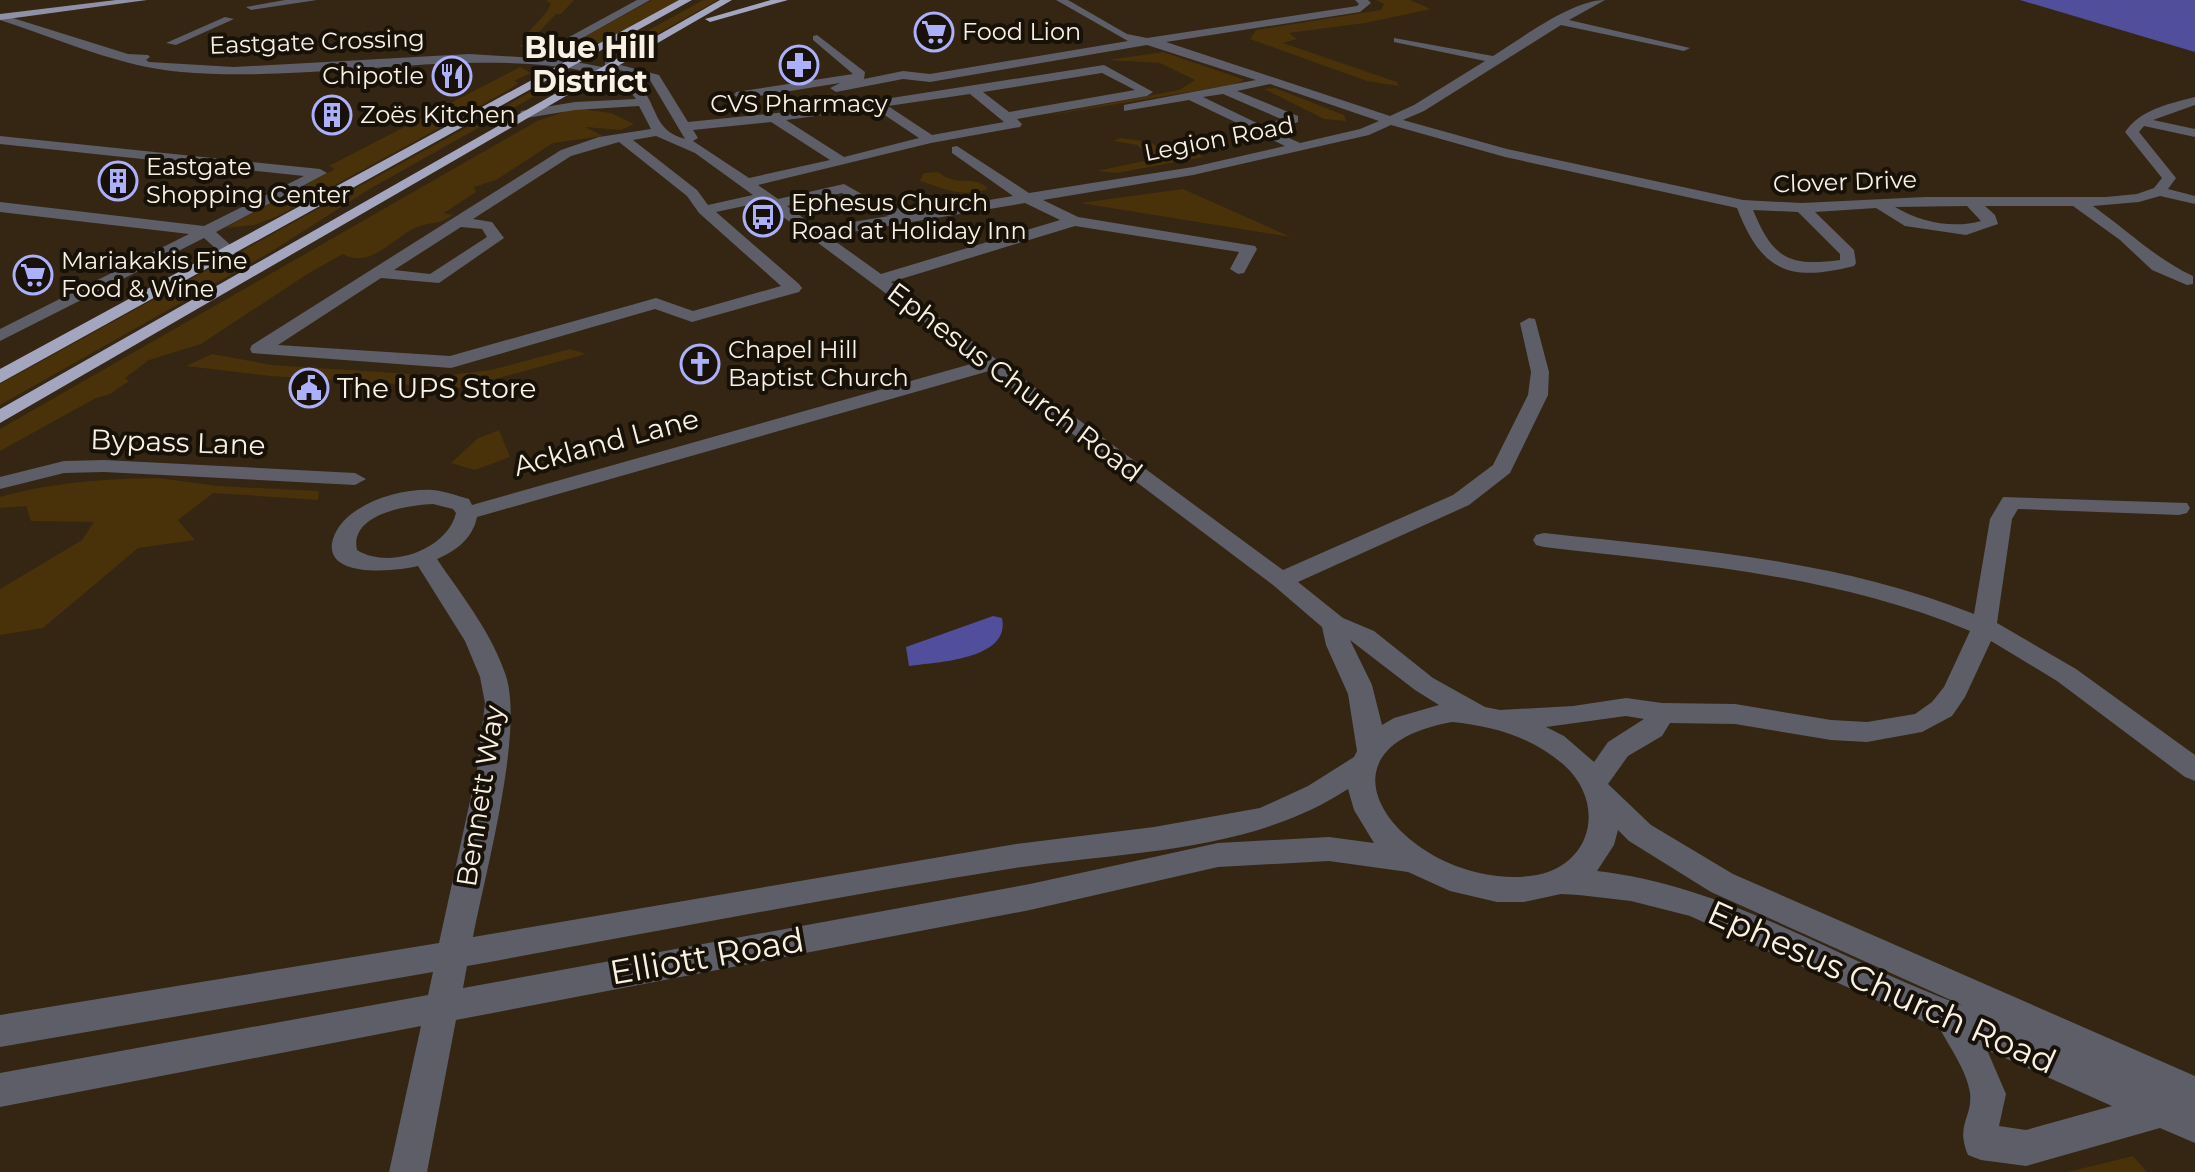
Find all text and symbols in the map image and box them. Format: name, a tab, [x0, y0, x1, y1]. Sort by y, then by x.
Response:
supermarket icon: Food Lion	[913, 11, 955, 53]
place label: Food Lion	[962, 17, 1081, 46]
street label: Eastgate Crossing	[209, 23, 425, 60]
district label: Blue Hill District	[524, 29, 656, 100]
pharmacy icon: CVS Pharmacy	[778, 44, 820, 86]
restaurant icon: Chipotle	[431, 55, 473, 97]
place label: Chipotle	[322, 61, 424, 90]
place label: CVS Pharmacy	[710, 89, 888, 118]
building icon: Zoës Kitchen	[311, 94, 353, 136]
place label: Zoës Kitchen	[360, 100, 516, 129]
street label: Legion Road	[1142, 110, 1296, 167]
place label: Eastgate Shopping Center	[146, 152, 351, 209]
building icon: Eastgate Shopping Center	[97, 160, 139, 202]
street label: Clover Drive	[1772, 164, 1917, 199]
place label: Ephesus Church Road at Holiday Inn	[791, 188, 1027, 245]
bus stop icon: Ephesus Church Road at Holiday Inn	[742, 196, 784, 238]
place label: Mariakakis Fine Food & Wine	[61, 246, 248, 303]
supermarket icon: Mariakakis Fine Food & Wine	[12, 254, 54, 296]
street label: Ephesus Church Road	[881, 275, 1149, 489]
place label: Chapel Hill Baptist Church	[728, 335, 909, 392]
church icon: Chapel Hill Baptist Church	[679, 343, 721, 385]
public building icon: The UPS Store	[288, 367, 330, 409]
place label: The UPS Store	[337, 371, 536, 405]
street label: Ackland Lane	[510, 401, 702, 483]
street label: Bypass Lane	[90, 422, 266, 462]
street label: Bennett Way	[449, 702, 511, 889]
street label: Ephesus Church Road	[1701, 891, 2063, 1083]
street label: Elliott Road	[607, 918, 807, 994]

